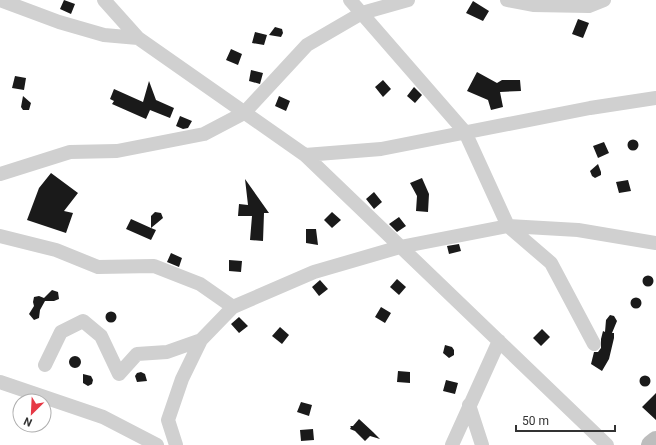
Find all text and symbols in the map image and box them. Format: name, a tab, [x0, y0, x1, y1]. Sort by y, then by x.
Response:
north arrow	[12, 393, 52, 433]
scale bar	[516, 407, 615, 433]
text: N	[22, 414, 34, 429]
text: 50 m	[522, 414, 549, 428]

